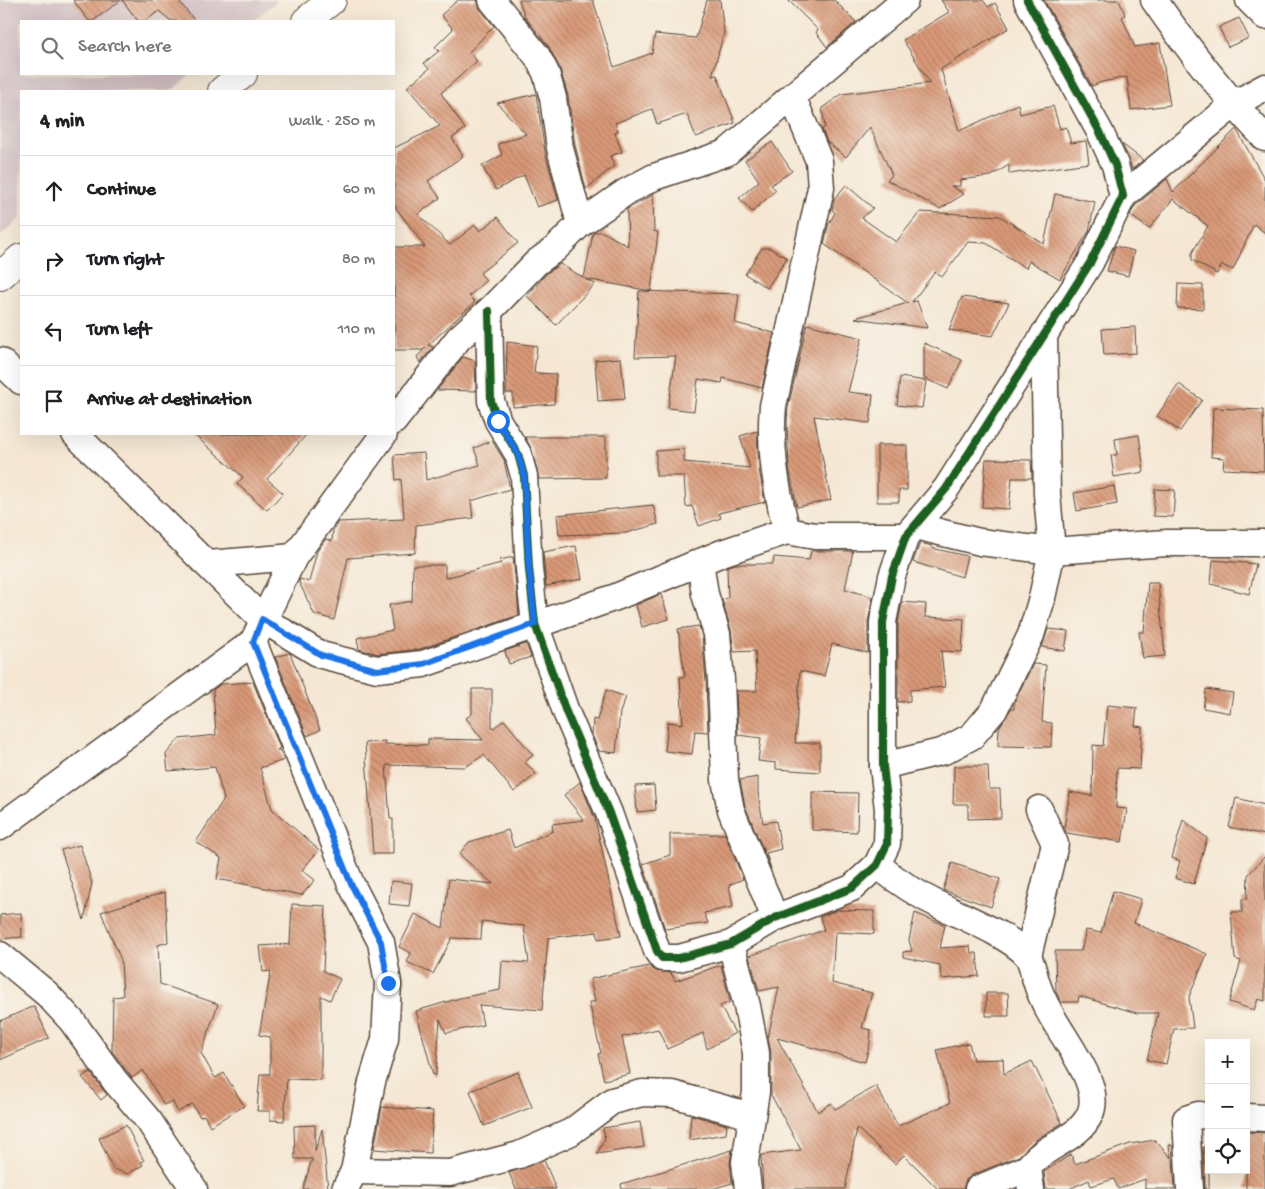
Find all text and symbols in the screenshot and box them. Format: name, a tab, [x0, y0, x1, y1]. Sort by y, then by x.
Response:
search box	[20, 20, 395, 75]
icon: search	[38, 34, 66, 62]
text: Search here	[78, 36, 172, 59]
text: 4 min	[40, 110, 84, 135]
text: Walk · 250 m	[289, 113, 375, 132]
icon: ahead	[40, 177, 68, 205]
text: Continue	[87, 179, 156, 202]
text: 60 m	[343, 181, 375, 200]
icon: right	[40, 247, 68, 275]
text: Turn right	[87, 249, 163, 272]
text: 80 m	[342, 251, 375, 270]
icon: left	[40, 317, 68, 345]
text: Turn left	[87, 319, 151, 342]
text: 110 m	[338, 321, 375, 340]
icon: arrive	[40, 387, 68, 415]
text: Arrive at destination	[87, 389, 251, 412]
route start	[487, 410, 510, 433]
route end	[377, 972, 400, 995]
map controls	[1205, 1039, 1250, 1174]
button: +	[1205, 1039, 1250, 1084]
button: −	[1205, 1084, 1250, 1129]
button: locate	[1205, 1129, 1250, 1174]

